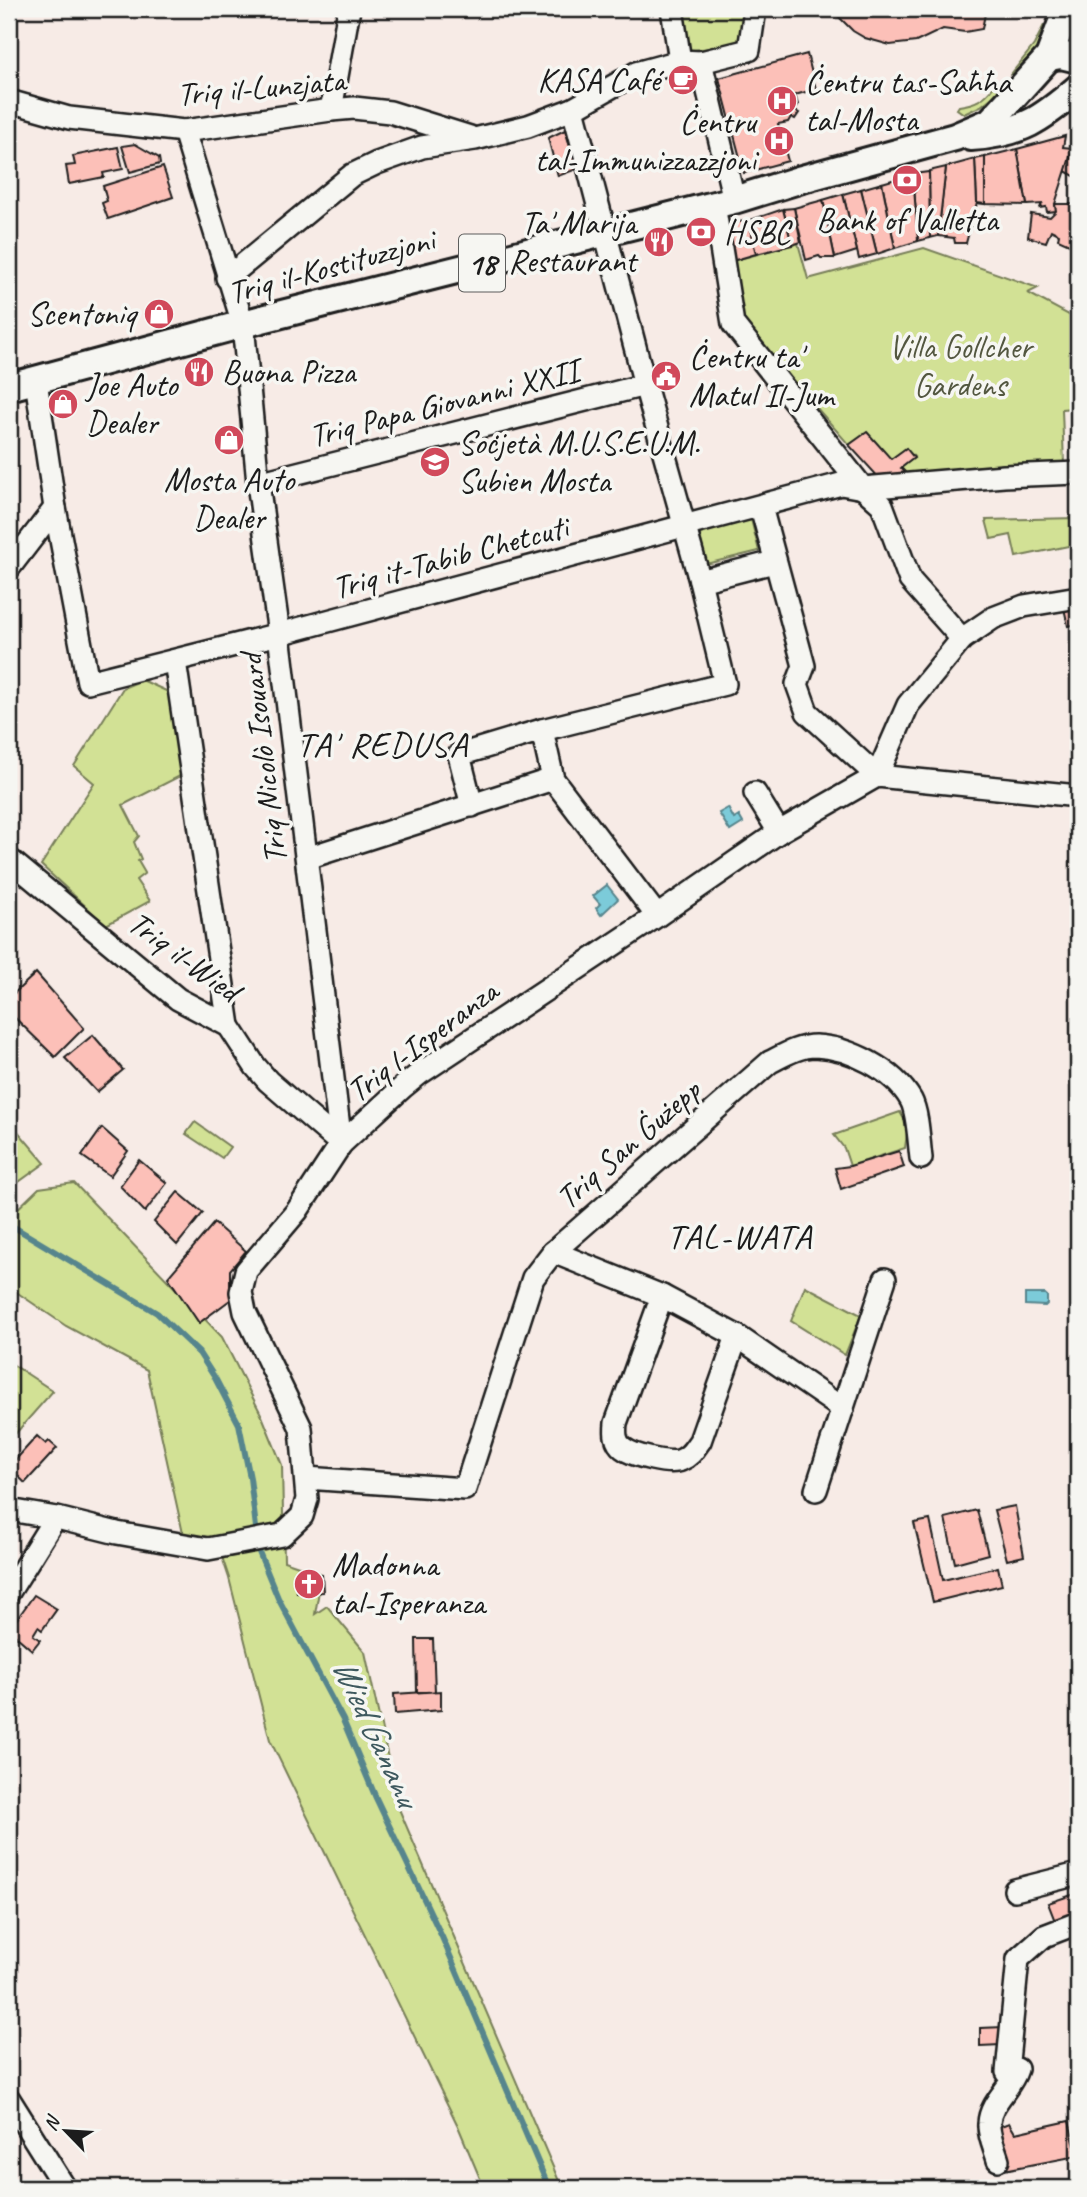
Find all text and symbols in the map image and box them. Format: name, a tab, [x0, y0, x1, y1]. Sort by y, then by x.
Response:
street label: Triq il-Lunzjata	[175, 59, 349, 115]
place label: KASA Café	[537, 59, 665, 101]
place label: Ċentru tas-Saħħa tal-Mosta	[805, 61, 1014, 141]
cafe icon: KASA Café	[666, 63, 700, 97]
hospital icon: Ċentru tas-Saħħa tal-Mosta	[765, 84, 799, 118]
place label: Ċentru tal-Immunizzazzjoni	[535, 101, 760, 181]
hospital icon: Ċentru tal-Immunizzazzjoni	[762, 124, 796, 158]
bank icon: Bank of Valletta	[890, 163, 924, 197]
place label: Bank of Valletta	[816, 199, 999, 241]
place label: Ta' Marija Restaurant	[508, 202, 639, 282]
place label: HSBC	[724, 211, 793, 253]
bank icon: HSBC	[684, 215, 718, 249]
street label: Triq il-Kostituzzjoni	[223, 217, 442, 314]
restaurant icon: Ta' Marija Restaurant	[642, 225, 676, 259]
road number: 18	[459, 234, 505, 292]
place label: Scentoniq	[27, 293, 140, 335]
shop icon: Scentoniq	[142, 297, 176, 331]
park label: Villa Gollcher Gardens	[888, 326, 1035, 406]
place label: Ċentru ta' Matul Il-Jum	[689, 336, 836, 416]
street label: Triq Papa Giovanni XXII	[305, 348, 590, 457]
place label: Buona Pizza	[222, 351, 357, 393]
restaurant icon: Buona Pizza	[182, 355, 216, 389]
public building icon: Ċentru ta' Matul Il-Jum	[649, 359, 683, 393]
place label: Joe Auto Dealer	[84, 364, 180, 444]
shop icon: Joe Auto Dealer	[46, 387, 80, 421]
place label: Soċjetà M.U.S.E.U.M. Subien Mosta	[458, 422, 700, 502]
shop icon: Mosta Auto Dealer	[212, 423, 246, 457]
school or university icon: Soċjetà M.U.S.E.U.M. Subien Mosta	[418, 445, 452, 479]
place label: Mosta Auto Dealer	[164, 459, 296, 539]
street label: Triq it-Tabib Chetcuti	[328, 504, 576, 609]
street label: Triq Nicolò Isouard	[229, 646, 297, 867]
district label: TA' REDUSA	[297, 722, 469, 767]
street label: Triq il-Wied	[120, 901, 252, 1014]
street label: Triq l-Isperanza	[338, 969, 508, 1112]
street label: Triq San Ġużepp	[547, 1068, 711, 1218]
district label: TAL-WATA	[667, 1214, 813, 1259]
place label: Madonna tal-Isperanza	[332, 1544, 487, 1624]
church icon: Madonna tal-Isperanza	[292, 1567, 326, 1601]
water label: Wied Gananu	[322, 1651, 432, 1818]
north arrow	[32, 2096, 102, 2166]
text: N	[38, 2111, 66, 2135]

